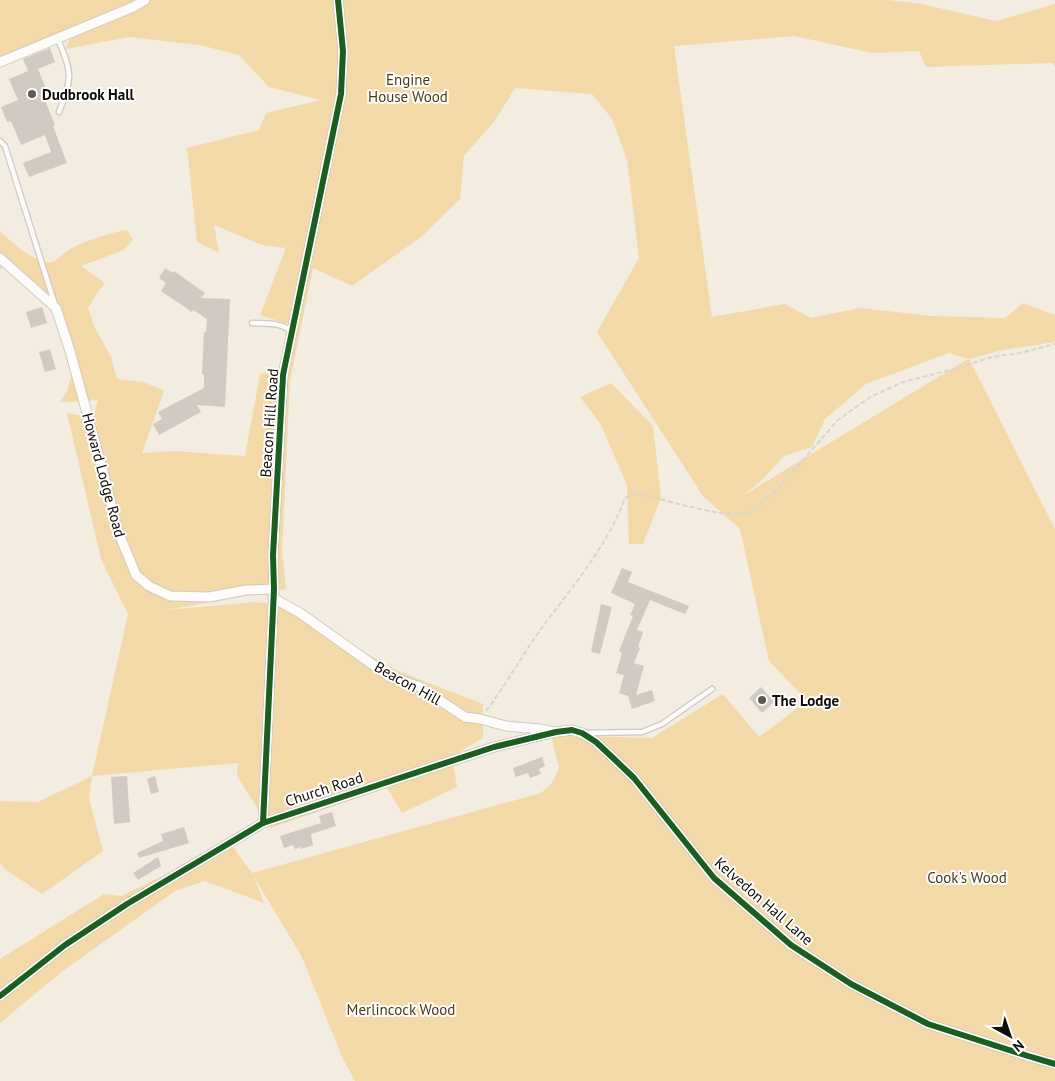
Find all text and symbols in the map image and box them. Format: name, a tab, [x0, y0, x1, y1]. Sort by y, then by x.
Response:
park label: Engine House Wood	[368, 70, 448, 106]
place label: Dudbrook Hall	[42, 85, 135, 104]
marker: Dudbrook Hall	[26, 88, 38, 100]
street label: Beacon Hill Road	[256, 368, 282, 478]
street label: Howard Lodge Road	[78, 411, 130, 539]
street label: Beacon Hill	[371, 657, 445, 709]
place label: The Lodge	[772, 691, 839, 710]
marker: The Lodge	[756, 694, 768, 706]
street label: Church Road	[283, 767, 365, 811]
street label: Kelvedon Hall Lane	[711, 853, 817, 949]
park label: Cook's Wood	[927, 868, 1007, 887]
park label: Merlincock Wood	[347, 1000, 455, 1019]
north arrow	[985, 1011, 1035, 1061]
text: N	[1009, 1036, 1028, 1056]

